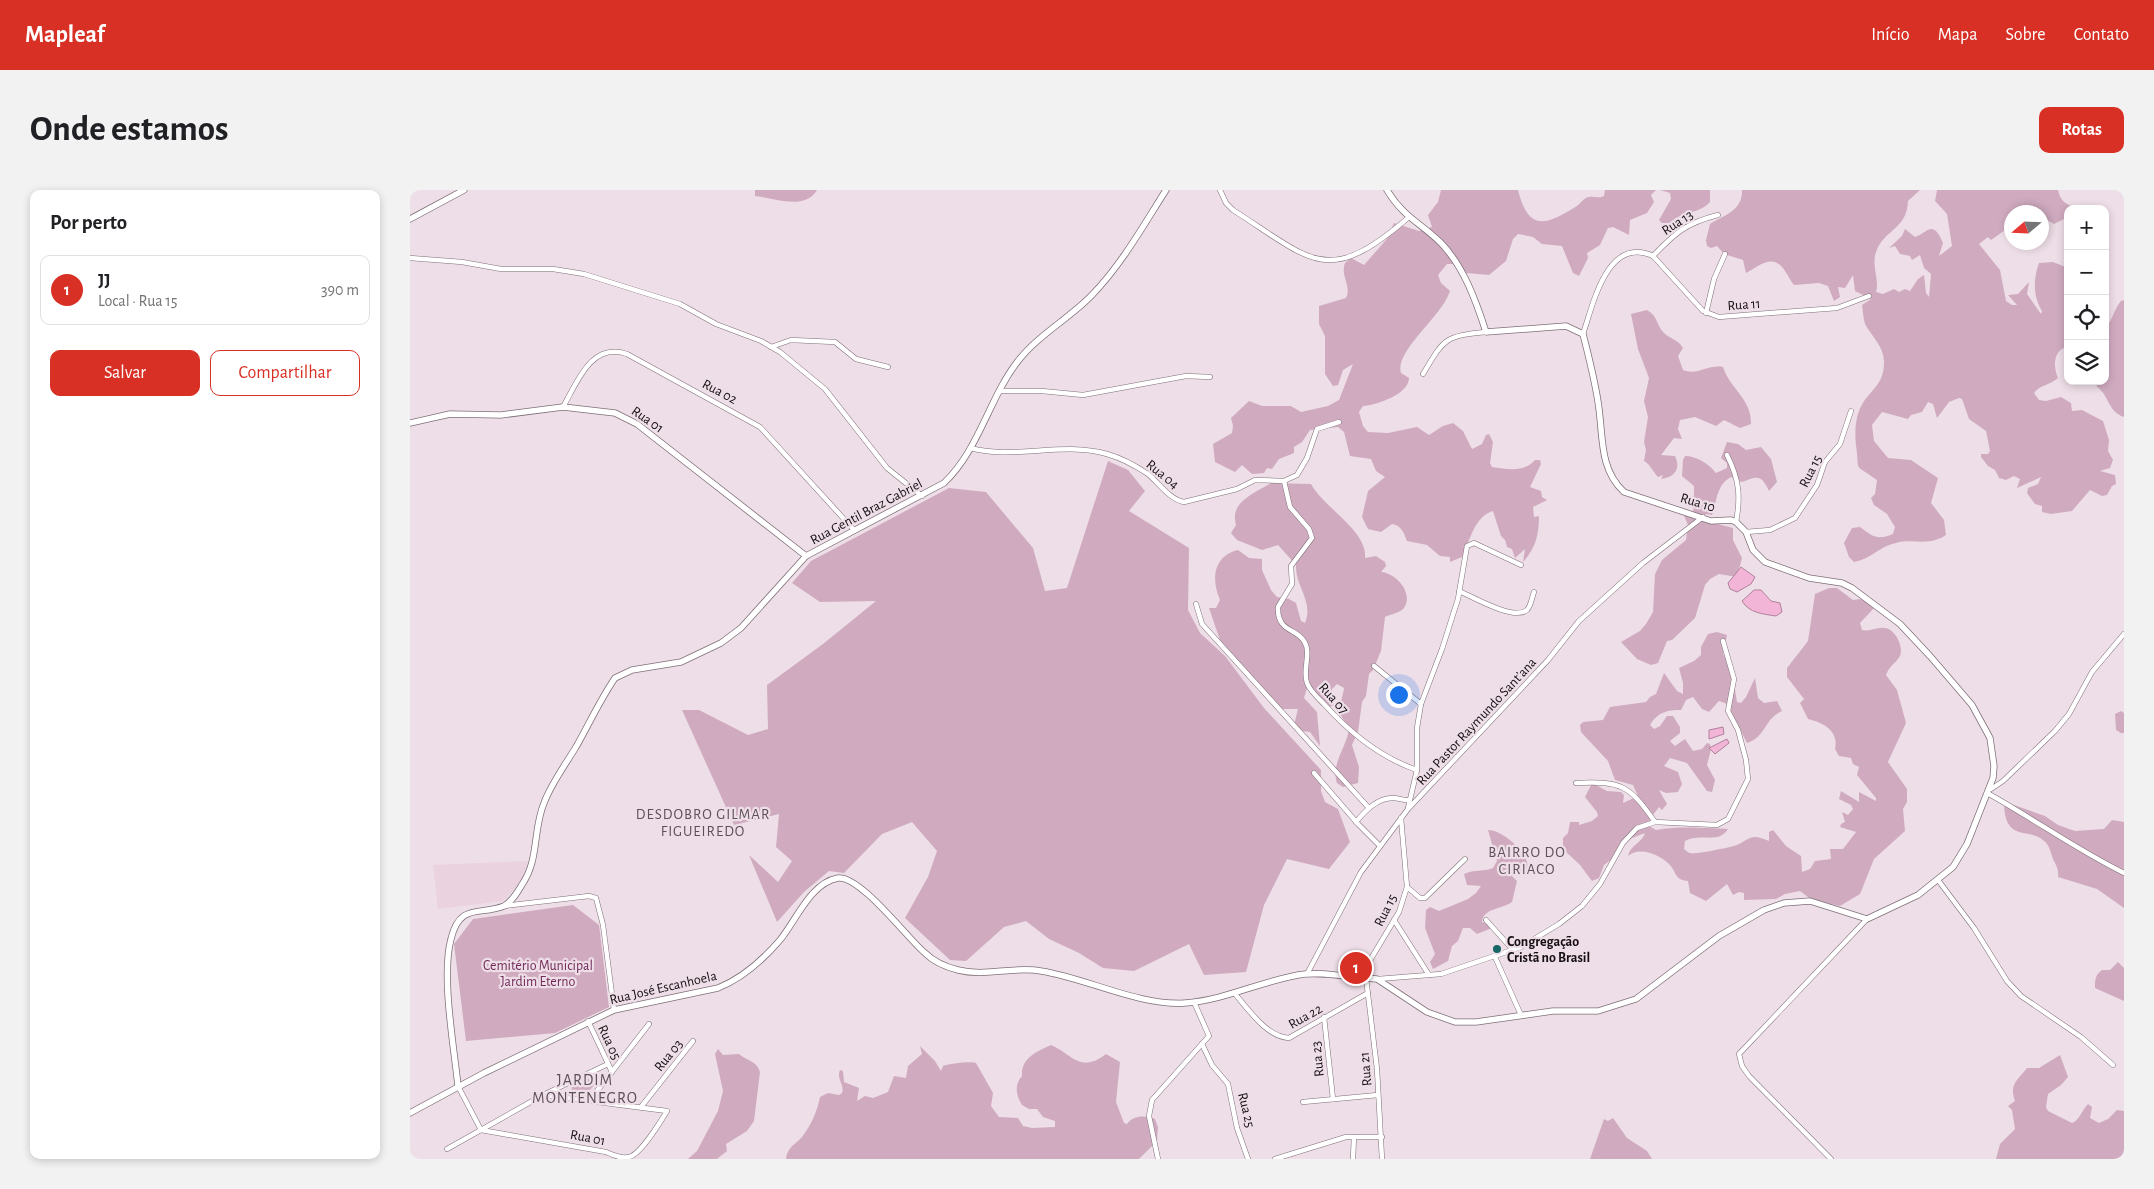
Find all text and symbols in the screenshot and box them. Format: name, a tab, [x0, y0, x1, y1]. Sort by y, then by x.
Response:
text: Mapleaf	[25, 23, 105, 47]
text: Início	[1871, 26, 1910, 44]
text: Mapa	[1938, 26, 1978, 44]
text: Sobre	[2006, 26, 2046, 44]
text: Contato	[2074, 26, 2129, 44]
button: Rotas	[2039, 107, 2124, 153]
text: Onde estamos	[30, 112, 229, 147]
north arrow	[2004, 205, 2049, 250]
map controls	[2064, 205, 2109, 385]
button: +	[2064, 205, 2109, 250]
street label: Rua 13	[1659, 208, 1696, 238]
text: Por perto	[50, 212, 127, 233]
button: −	[2064, 250, 2109, 295]
text: JJ	[98, 271, 111, 290]
text: 1	[64, 282, 70, 298]
text: 390 m	[321, 282, 359, 298]
text: Local · Rua 15	[98, 293, 178, 309]
button: locate	[2064, 295, 2109, 340]
street label: Rua 11	[1727, 297, 1761, 313]
button: layers	[2064, 340, 2109, 385]
button: Salvar	[50, 350, 200, 396]
button: Compartilhar	[210, 350, 360, 396]
street label: Rua 02	[700, 377, 739, 407]
street label: Rua 01	[629, 404, 666, 436]
street label: Rua 15	[1797, 453, 1825, 490]
street label: Rua 04	[1143, 458, 1182, 492]
street label: Rua Gentil Braz Gabriel	[808, 476, 925, 547]
street label: Rua 10	[1679, 491, 1717, 515]
street label: Rua Pastor Raymundo Sant’ana	[1414, 655, 1540, 788]
street label: Rua 07	[1316, 680, 1351, 717]
your location	[1386, 682, 1412, 708]
district label: DESDOBRO GILMAR FIGUEIREDO	[636, 807, 770, 839]
district label: BAIRRO DO CIRIACO	[1488, 845, 1566, 877]
street label: Rua 15	[1372, 892, 1400, 929]
place label: Congregação Cristã no Brasil	[1507, 935, 1590, 965]
marker: Congregação Cristã no Brasil	[1491, 943, 1503, 955]
pin: 1	[1340, 949, 1372, 987]
park label: Cemitério Municipal Jardim Eterno	[483, 959, 593, 989]
street label: Rua José Escanhoela	[608, 969, 719, 1007]
street label: Rua 22	[1286, 1002, 1325, 1032]
street label: Rua 05	[595, 1023, 623, 1062]
street label: Rua 03	[652, 1037, 686, 1074]
street label: Rua 23	[1309, 1040, 1327, 1077]
street label: Rua 21	[1358, 1051, 1374, 1087]
district label: JARDIM MONTENEGRO	[532, 1072, 638, 1106]
street label: Rua 25	[1235, 1091, 1257, 1129]
street label: Rua 01	[569, 1128, 607, 1148]

